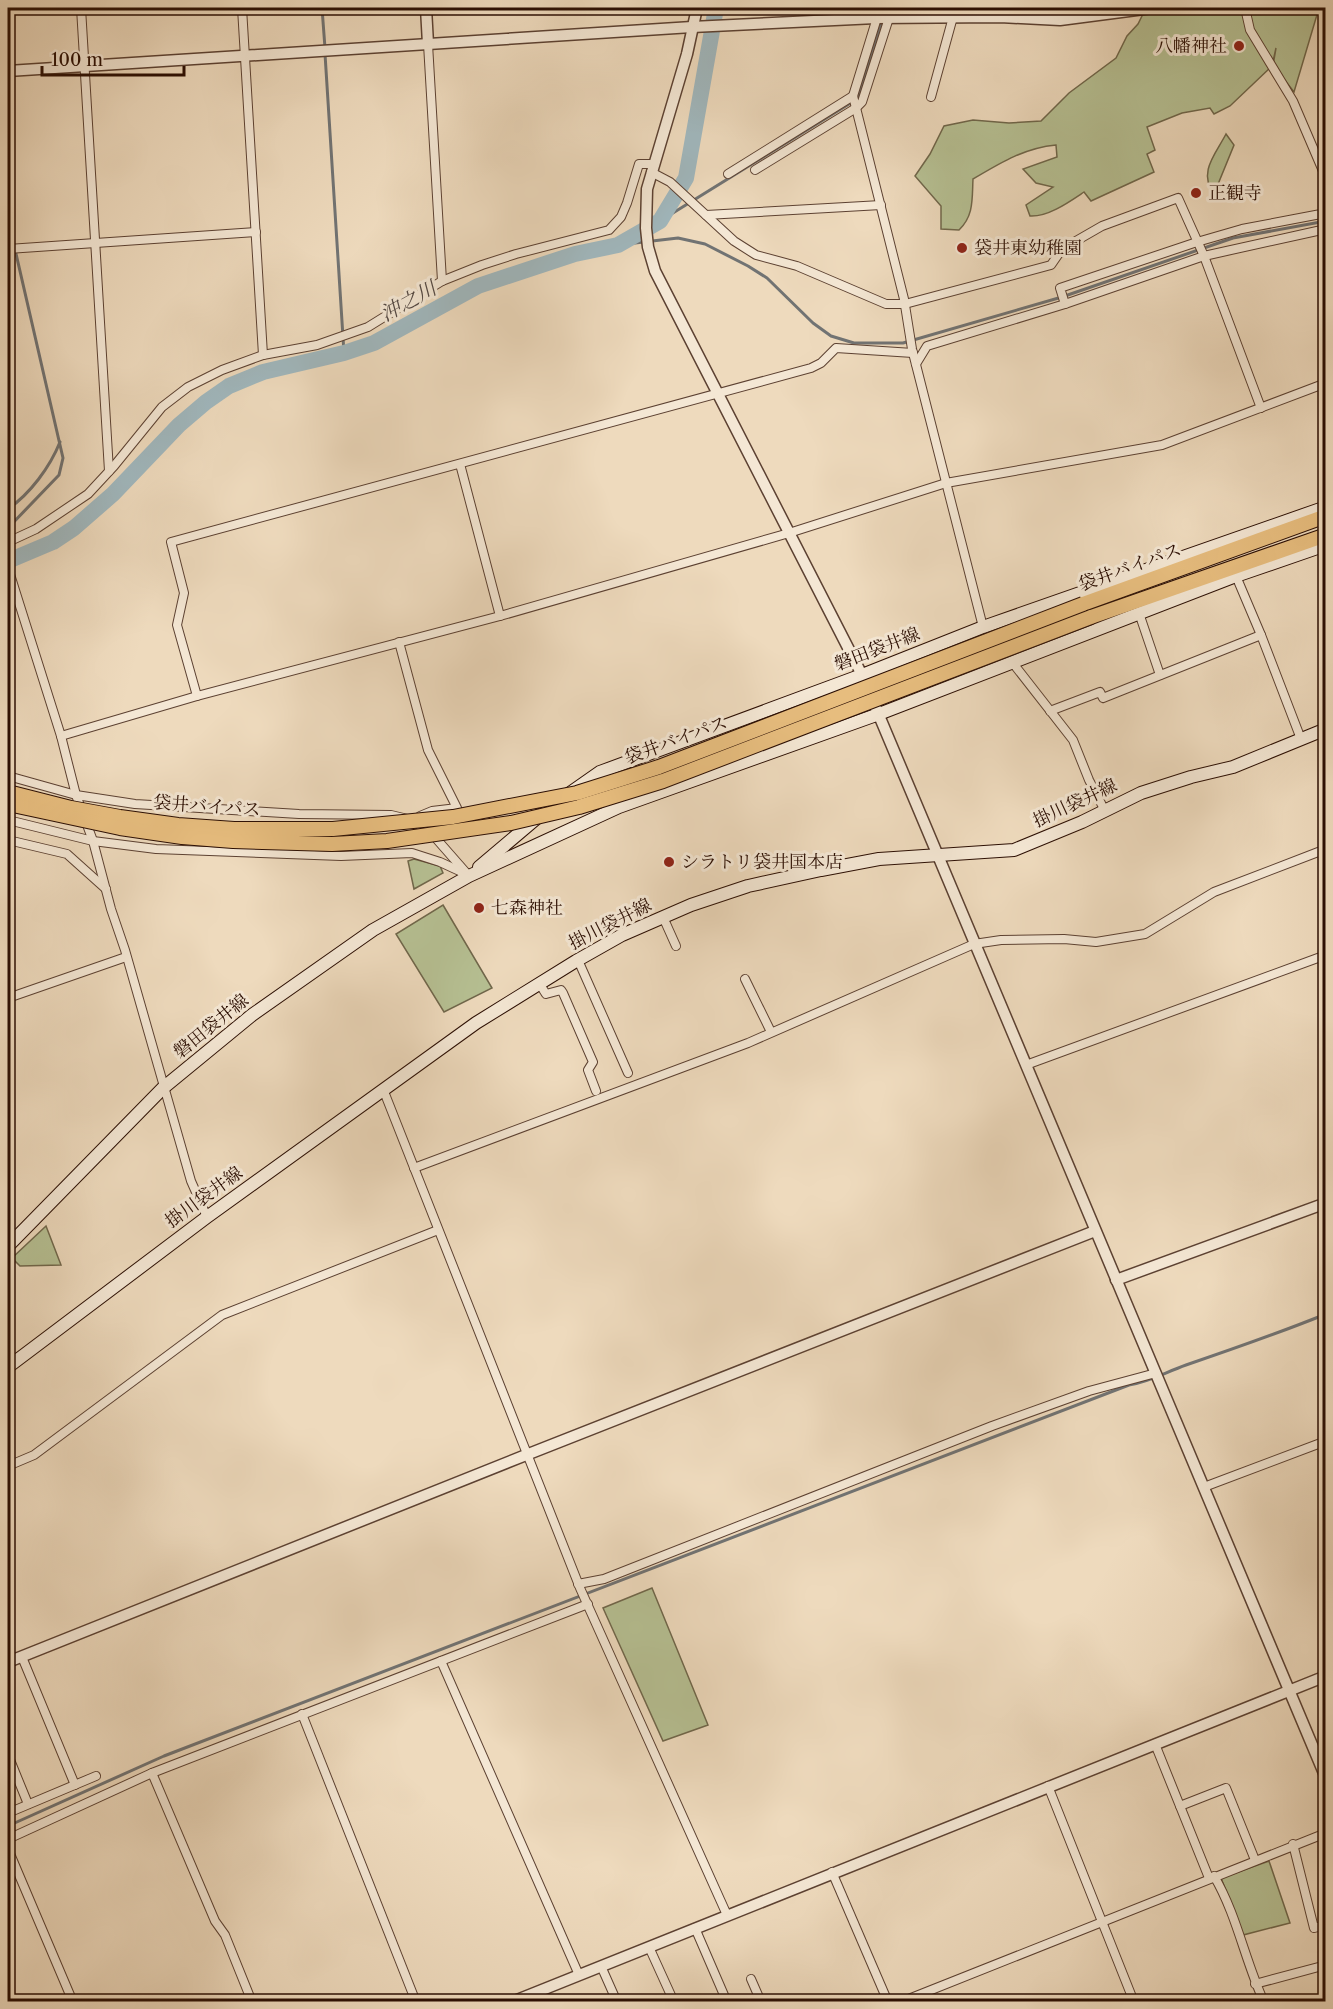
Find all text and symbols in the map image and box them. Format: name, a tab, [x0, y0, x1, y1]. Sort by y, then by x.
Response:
place label: 八幡神社	[1155, 35, 1227, 57]
scale bar	[42, 39, 184, 77]
marker: 八幡神社	[1232, 39, 1246, 53]
text: 100 m	[51, 49, 103, 71]
place label: 正観寺	[1208, 182, 1262, 204]
marker: 正観寺	[1189, 186, 1203, 200]
place label: 袋井東幼稚園	[974, 237, 1082, 259]
marker: 袋井東幼稚園	[955, 241, 969, 255]
water label: 沖之川	[376, 275, 442, 326]
street label: 袋井バイパス	[1076, 538, 1184, 596]
street label: 磐田袋井線	[831, 623, 923, 675]
street label: 袋井バイパス	[622, 711, 730, 769]
street label: 掛川袋井線	[1030, 774, 1120, 832]
street label: 袋井バイパス	[153, 791, 261, 821]
place label: シラトリ袋井国本店	[681, 851, 843, 873]
marker: シラトリ袋井国本店	[662, 855, 676, 869]
street label: 掛川袋井線	[565, 894, 655, 954]
place label: 七森神社	[491, 897, 563, 919]
marker: 七森神社	[472, 901, 486, 915]
street label: 磐田袋井線	[169, 989, 253, 1063]
street label: 掛川袋井線	[161, 1162, 247, 1232]

